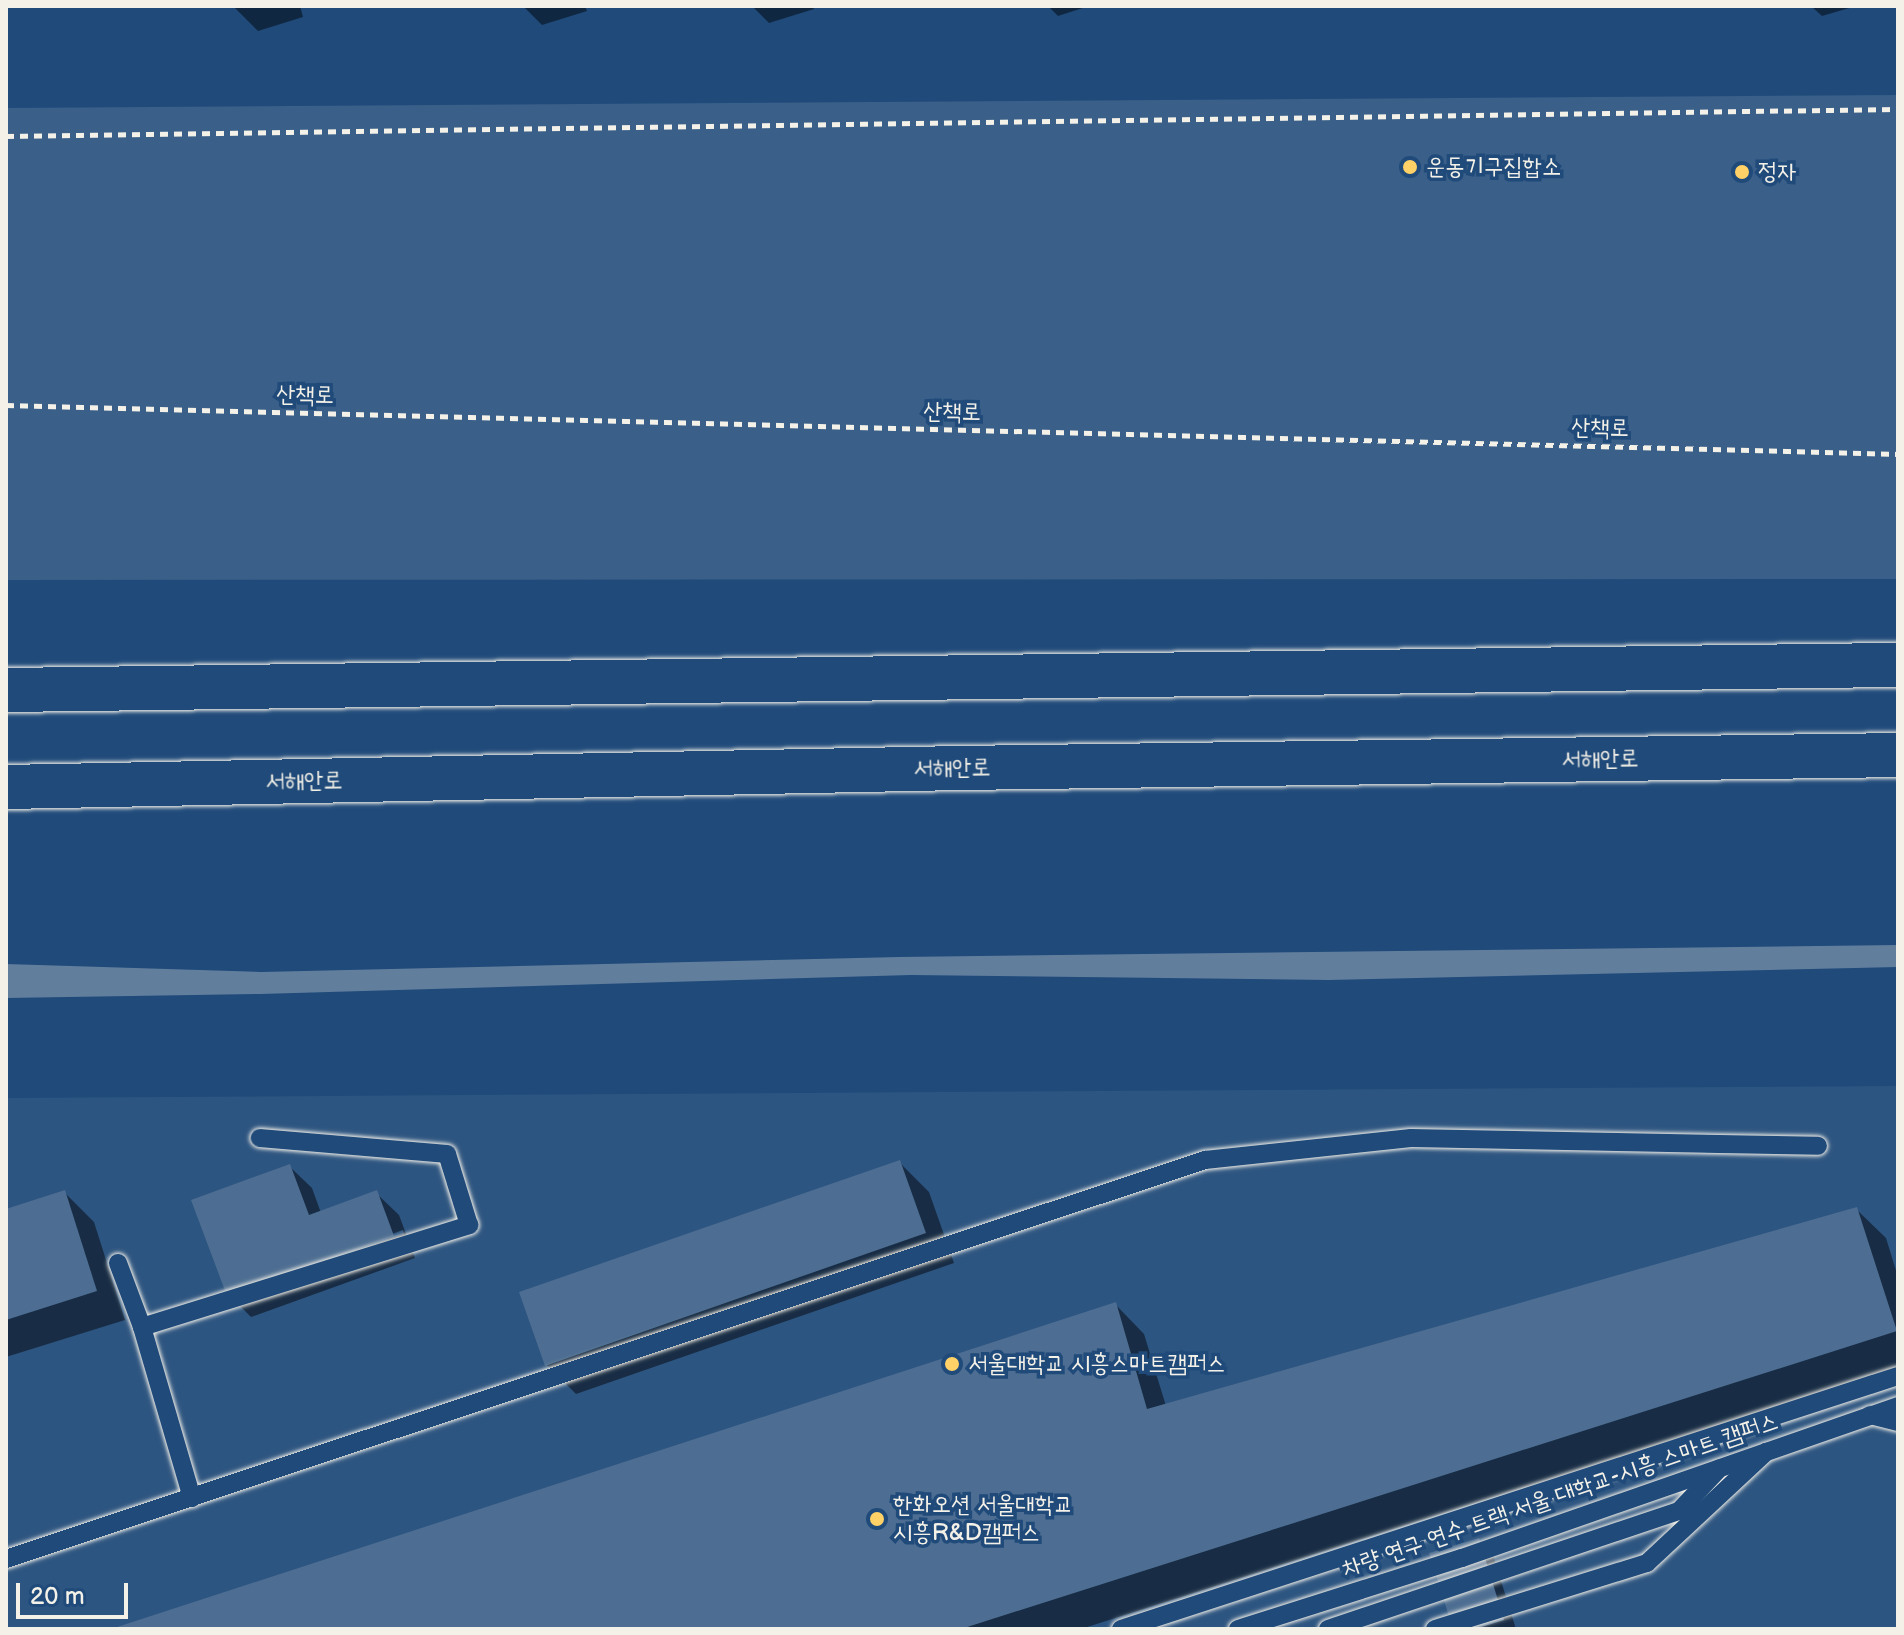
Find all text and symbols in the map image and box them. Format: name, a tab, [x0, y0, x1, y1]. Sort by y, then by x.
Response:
place label: 운동기구집합소	[1426, 153, 1561, 181]
marker: 운동기구집합소	[1401, 158, 1419, 176]
place label: 정자	[1758, 158, 1797, 186]
marker: 정자	[1733, 163, 1751, 181]
street label: 산책로	[276, 380, 334, 410]
street label: 산책로	[923, 397, 981, 427]
street label: 산책로	[1571, 413, 1629, 443]
street label: 서해안로	[1561, 744, 1639, 774]
street label: 서해안로	[913, 753, 991, 783]
street label: 서해안로	[265, 766, 343, 796]
place label: 서울대학교 시흥스마트캠퍼스	[968, 1350, 1226, 1378]
marker: 서울대학교 시흥스마트캠퍼스	[943, 1355, 961, 1373]
street label: 차량 연구 연수 트랙 서울 대학교-시흥 스마트 캠퍼스	[1338, 1407, 1782, 1583]
place label: 한화오션 서울대학교 시흥R&D캠퍼스	[893, 1491, 1073, 1547]
marker: 한화오션 서울대학교 시흥R&D캠퍼스	[868, 1510, 886, 1528]
scale bar	[20, 1567, 132, 1617]
text: 20 m	[30, 1582, 85, 1611]

